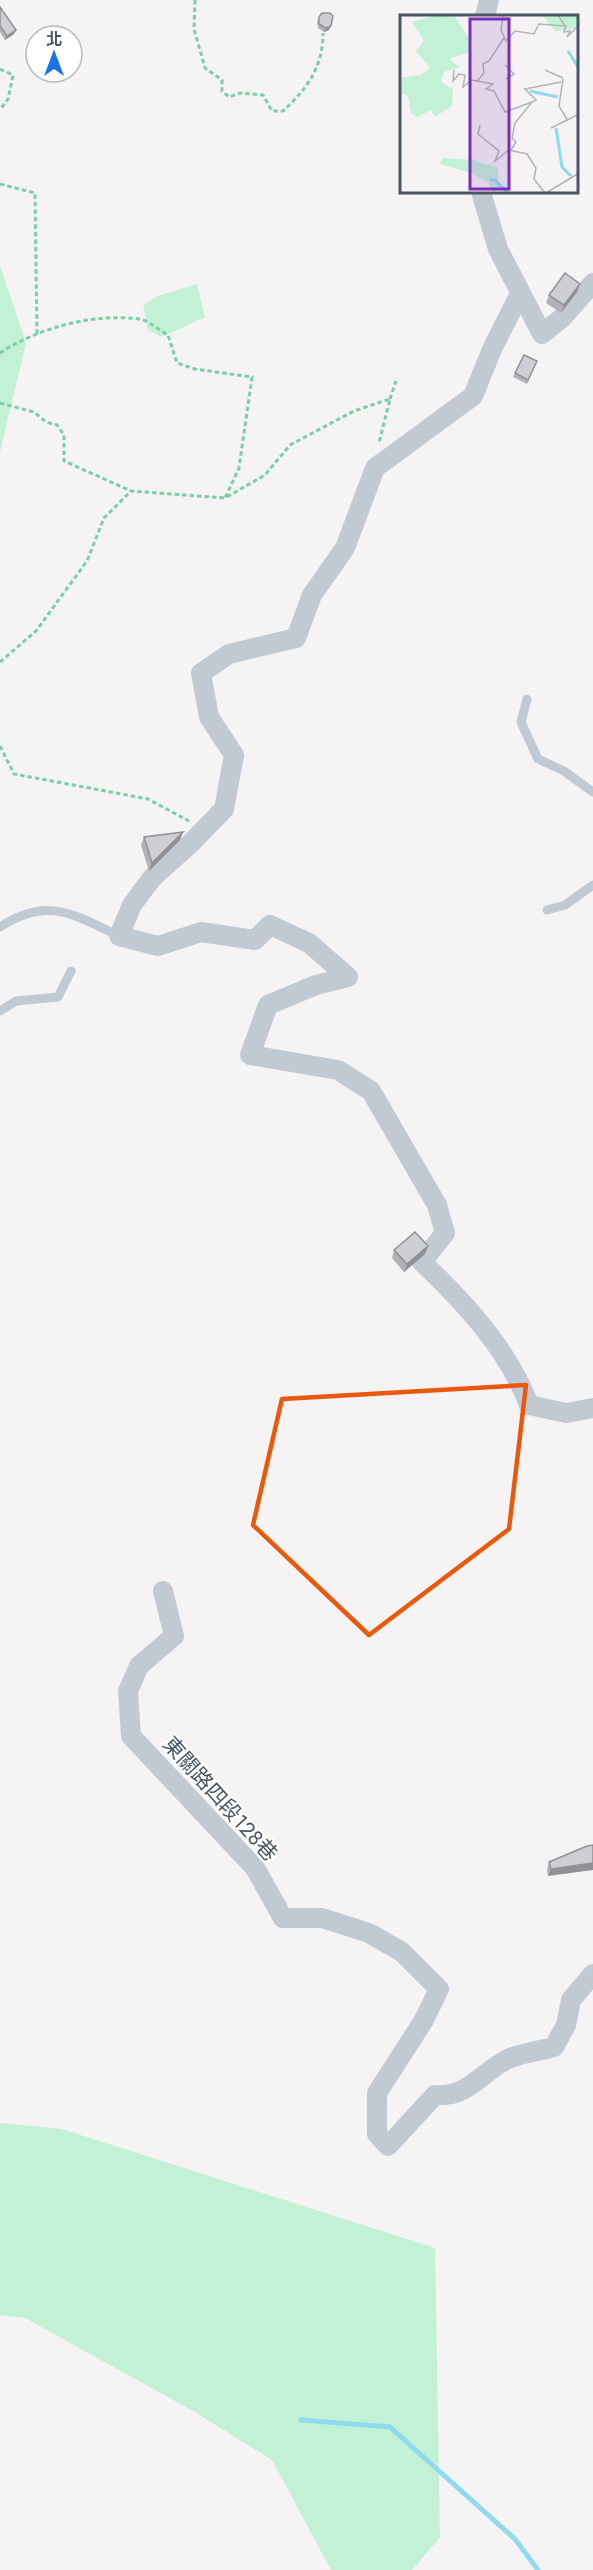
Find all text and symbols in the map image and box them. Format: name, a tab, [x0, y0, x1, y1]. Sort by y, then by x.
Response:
inset map	[400, 15, 578, 194]
north arrow	[24, 24, 84, 84]
text: 北	[46, 28, 62, 51]
street label: 東關路四段128巷	[156, 1730, 284, 1868]

